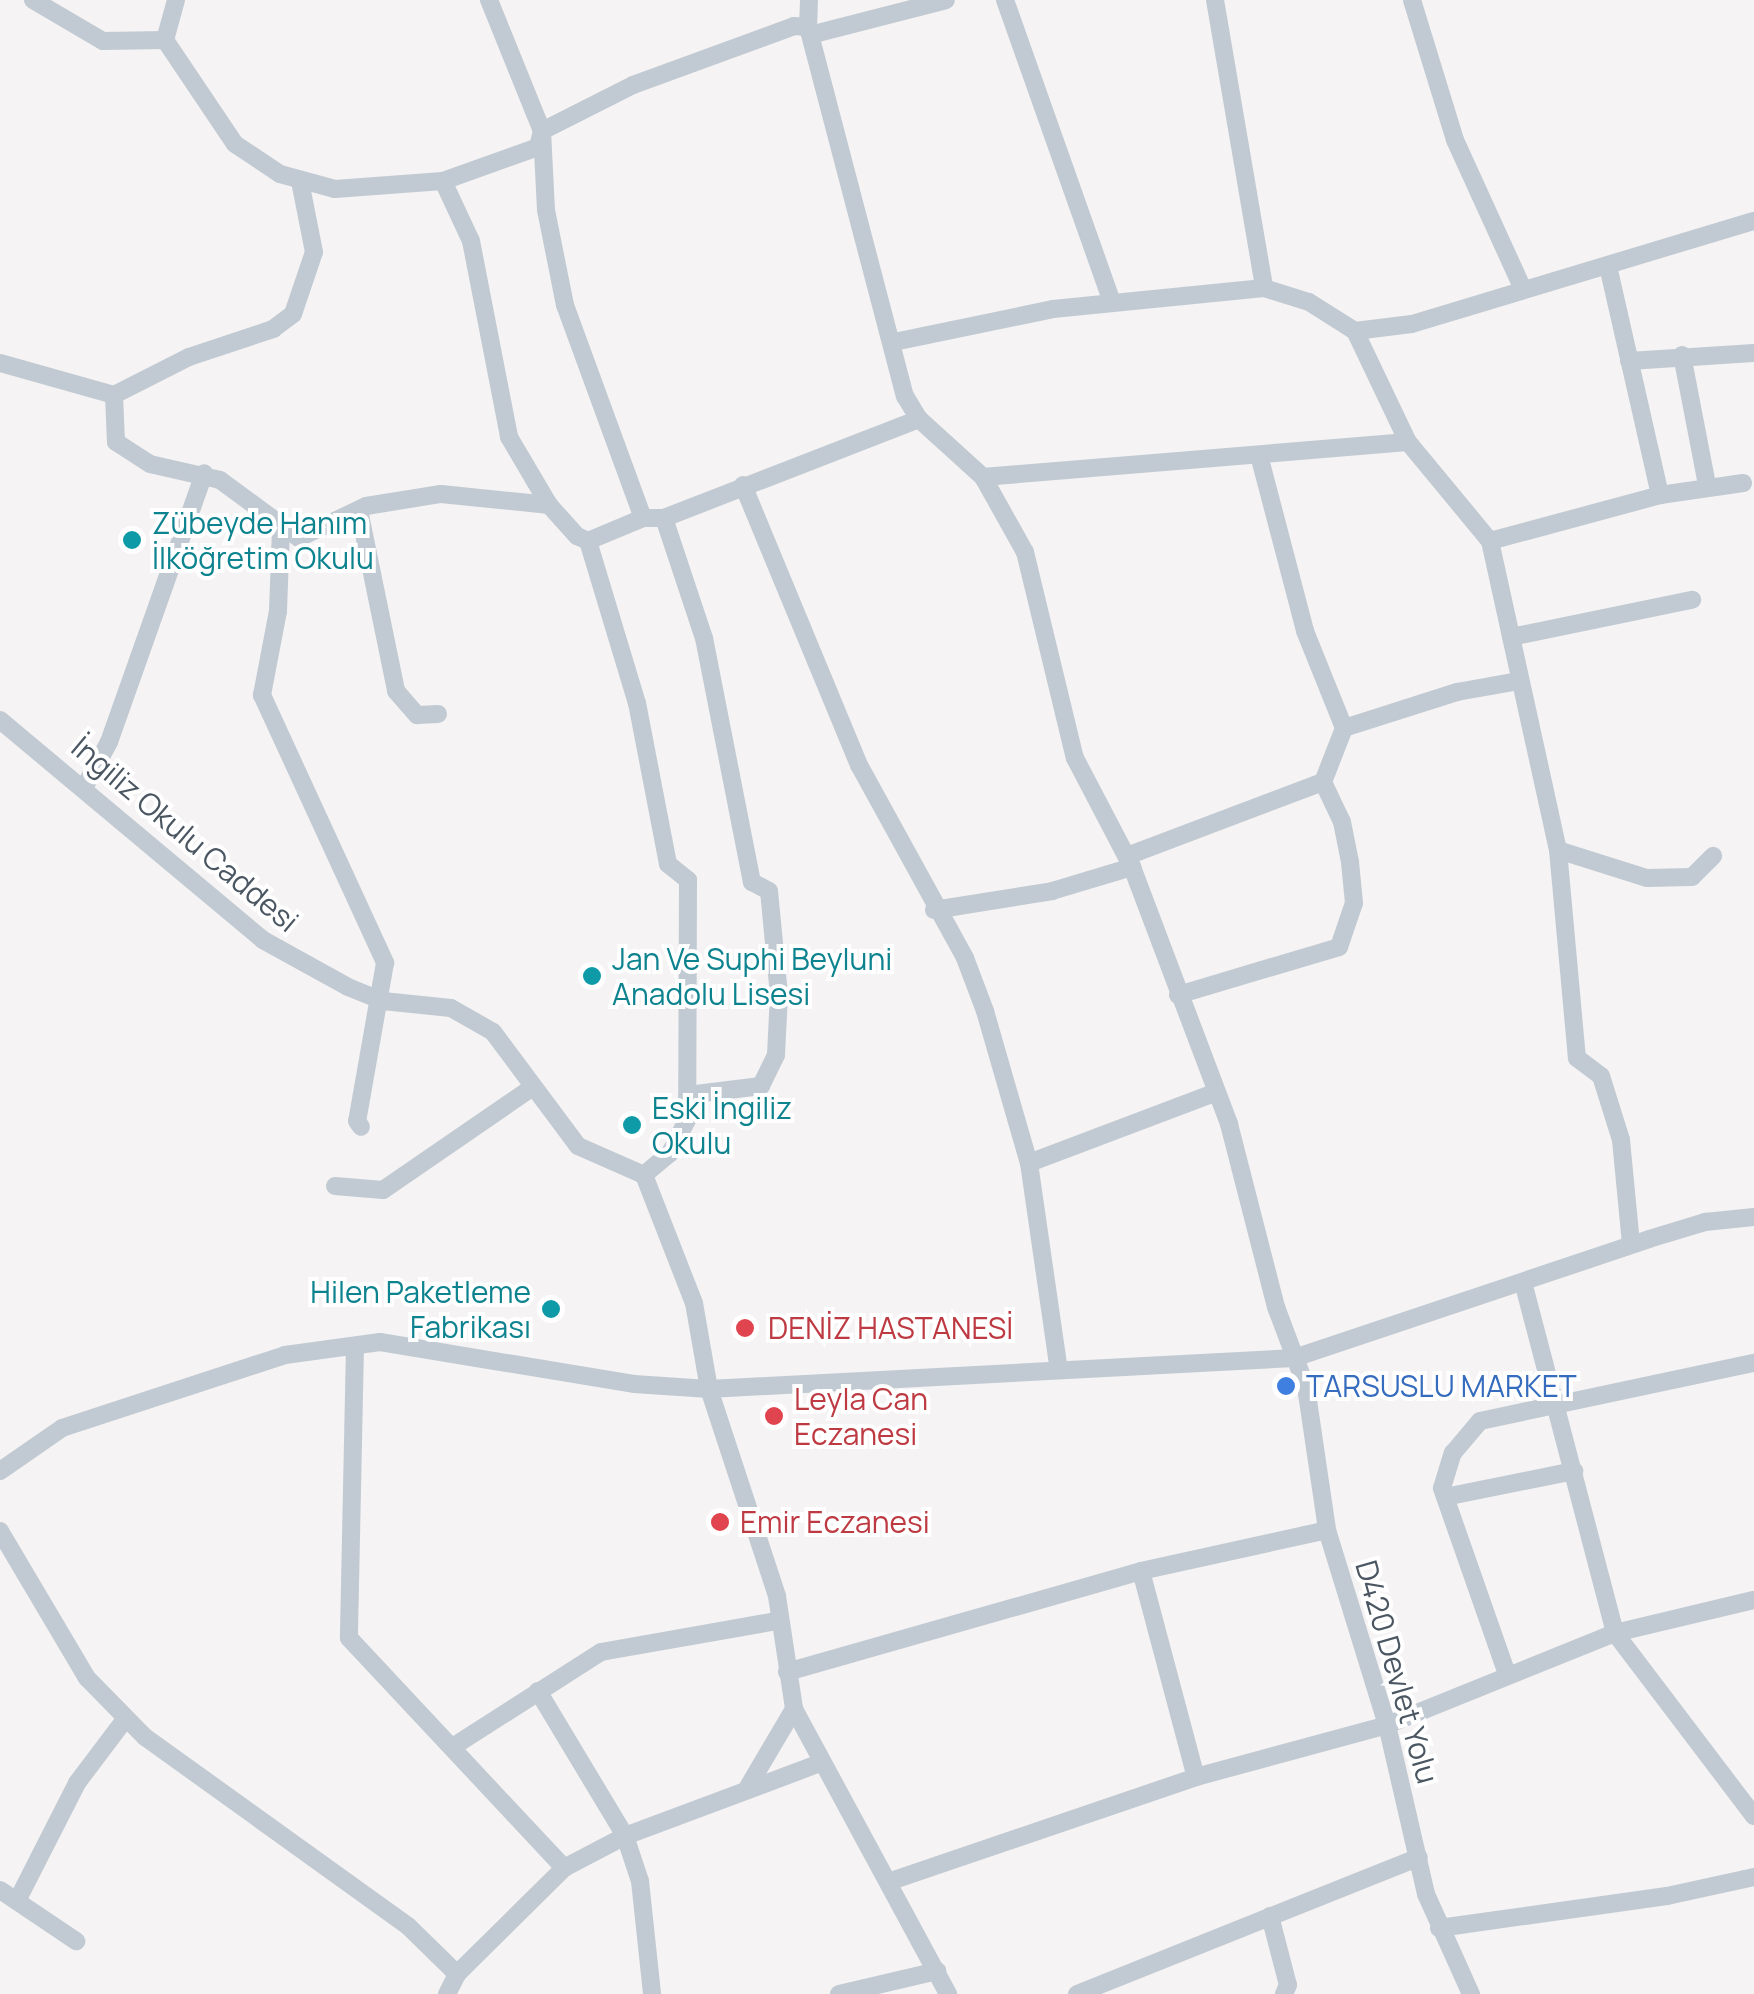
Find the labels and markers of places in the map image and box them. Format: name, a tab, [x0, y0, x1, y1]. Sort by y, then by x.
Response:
place label: Zübeyde Hanım İlköğretim Okulu	[152, 505, 374, 576]
marker: Zübeyde Hanım İlköğretim Okulu	[121, 529, 143, 551]
place label: Jan Ve Suphi Beyluni Anadolu Lisesi	[612, 941, 892, 1012]
marker: Jan Ve Suphi Beyluni Anadolu Lisesi	[581, 965, 603, 987]
place label: Eski İngiliz Okulu	[652, 1090, 792, 1160]
marker: Eski İngiliz Okulu	[621, 1114, 643, 1136]
place label: Hilen Paketleme Fabrikası	[310, 1274, 531, 1344]
marker: Hilen Paketleme Fabrikası	[540, 1298, 562, 1320]
place label: DENİZ HASTANESİ	[768, 1310, 1013, 1346]
marker: DENİZ HASTANESİ	[732, 1315, 758, 1341]
place label: TARSUSLU MARKET	[1306, 1368, 1577, 1404]
marker: TARSUSLU MARKET	[1275, 1375, 1297, 1397]
place label: Leyla Can Eczanesi	[794, 1381, 928, 1452]
marker: Leyla Can Eczanesi	[763, 1405, 785, 1427]
place label: Emir Eczanesi	[740, 1504, 930, 1540]
marker: Emir Eczanesi	[709, 1511, 731, 1533]

